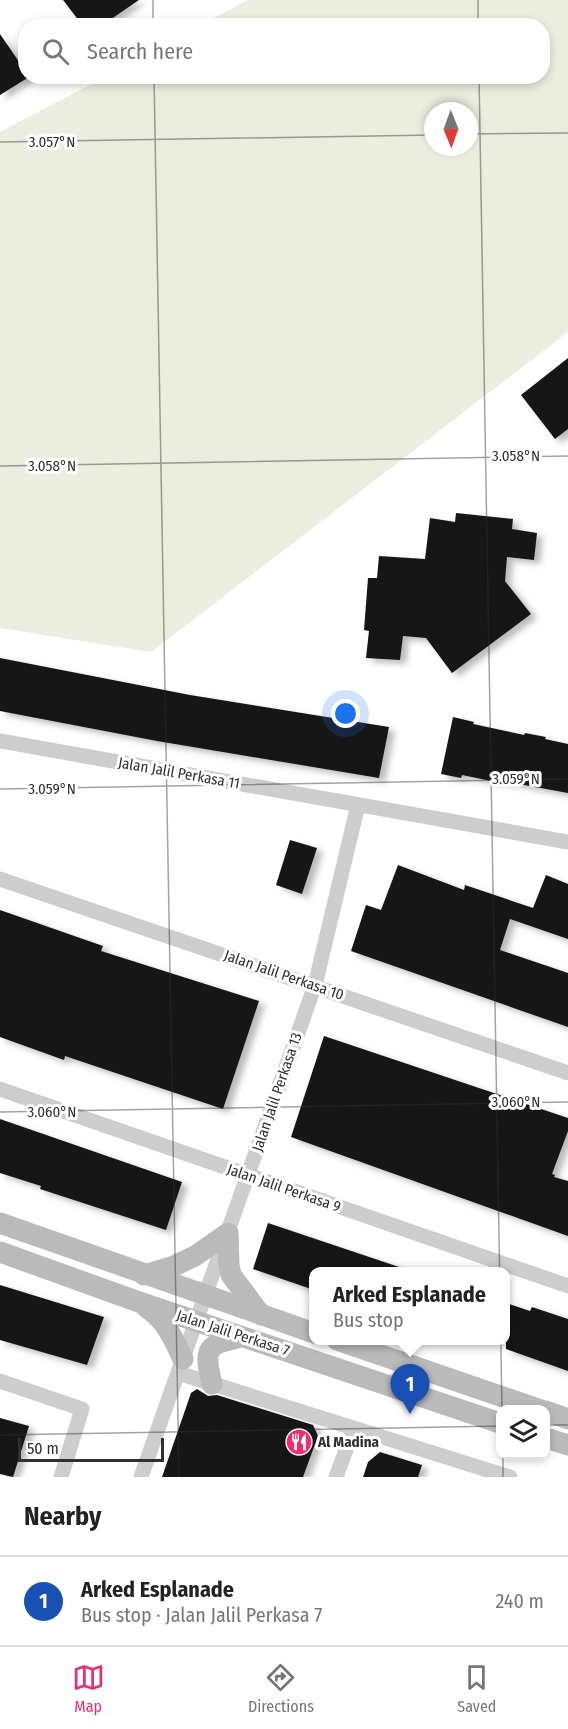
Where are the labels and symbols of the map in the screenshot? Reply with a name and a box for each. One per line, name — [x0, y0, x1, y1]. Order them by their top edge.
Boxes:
north arrow — [424, 102, 478, 156]
text: 3.057°N — [29, 133, 75, 151]
text: 3.058°N — [492, 447, 540, 465]
text: 3.058°N — [28, 457, 76, 475]
your location — [331, 699, 360, 728]
street label: Jalan Jalil Perkasa 11 — [117, 753, 241, 793]
text: 3.059°N — [492, 770, 540, 788]
text: 3.059°N — [28, 780, 76, 798]
street label: Jalan Jalil Perkasa 10 — [222, 946, 346, 1004]
street label: Jalan Jalil Perkasa 13 — [248, 1030, 306, 1154]
text: 3.060°N — [492, 1093, 540, 1111]
text: 3.060°N — [28, 1103, 76, 1121]
street label: Jalan Jalil Perkasa 9 — [225, 1160, 343, 1216]
street label: Jalan Jalil Perkasa 7 — [174, 1306, 292, 1360]
pin: 1 — [390, 1364, 430, 1414]
restaurant icon: Al Madina — [284, 1427, 314, 1457]
place label: Al Madina — [317, 1433, 380, 1451]
scale bar — [18, 1435, 164, 1462]

